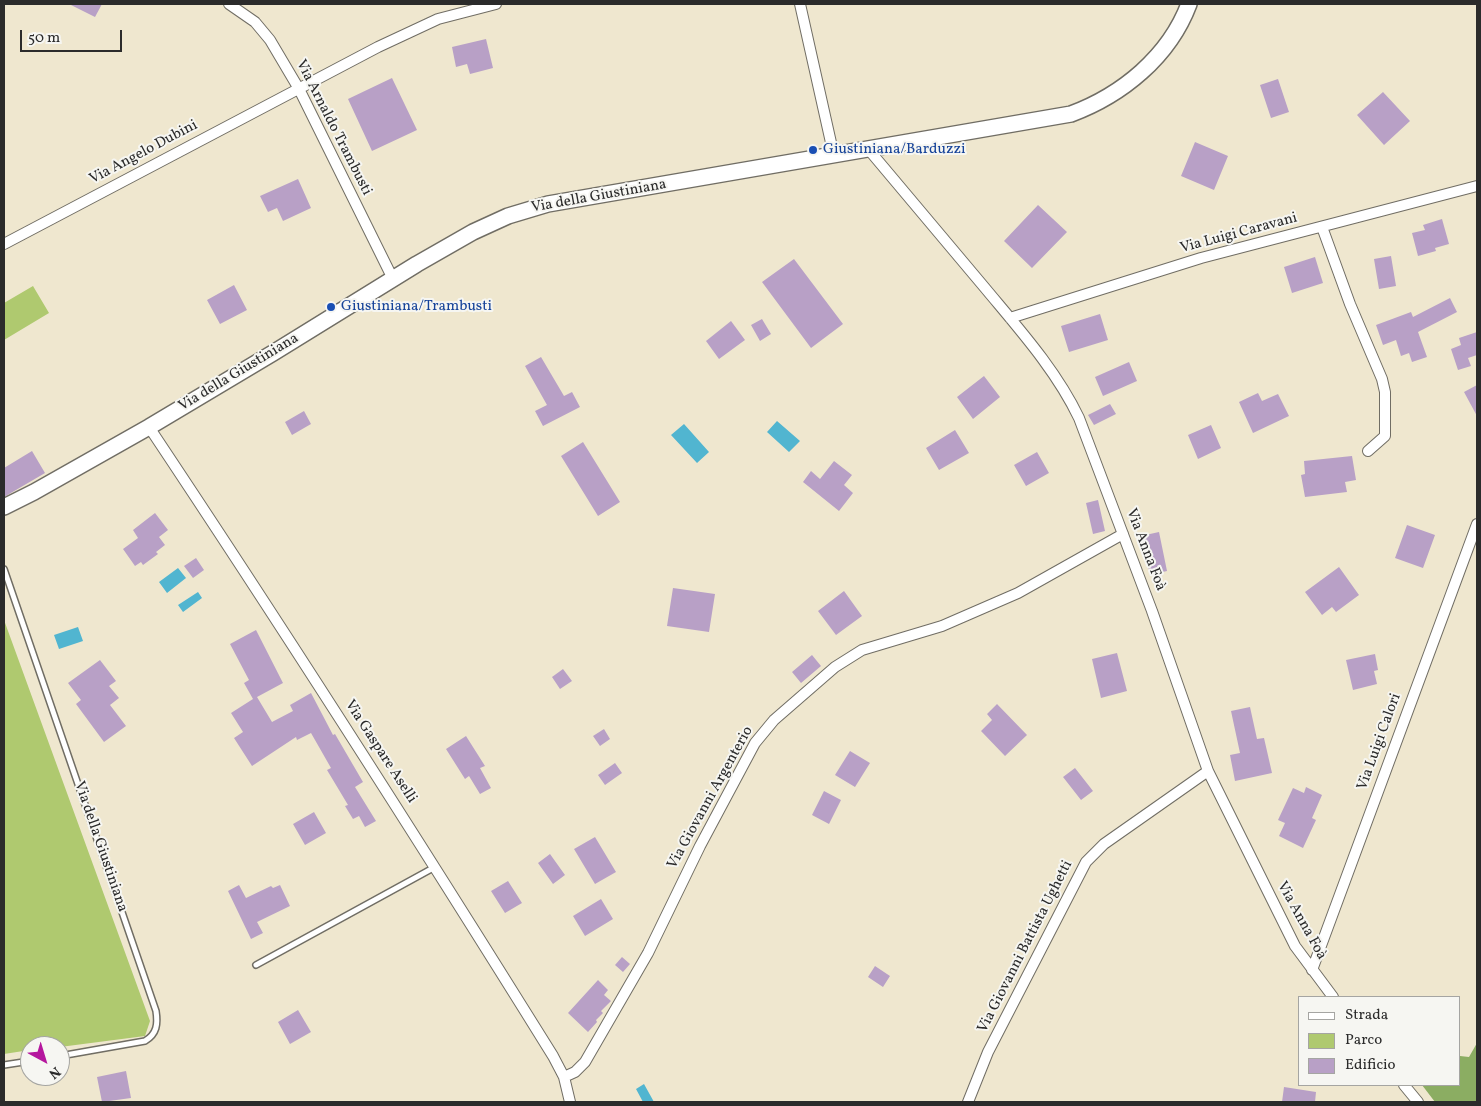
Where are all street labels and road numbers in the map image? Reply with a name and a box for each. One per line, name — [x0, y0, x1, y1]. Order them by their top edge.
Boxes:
street label: Via Arnaldo Trambusti — [291, 57, 375, 199]
street label: Via Angelo Dubini — [87, 117, 201, 189]
street label: Via della Giustiniana — [530, 176, 668, 218]
street label: Via Luigi Caravani — [1178, 210, 1300, 258]
street label: Via della Giustiniana — [176, 330, 302, 416]
street label: Via Anna Foà — [1121, 506, 1169, 594]
street label: Via Luigi Calori — [1354, 691, 1406, 793]
street label: Via Gaspare Aselli — [340, 697, 420, 807]
street label: Via Giovanni Argenterio — [664, 724, 758, 872]
street label: Via della Giustiniana — [69, 779, 131, 915]
street label: Via Giovanni Battista Ughetti — [975, 858, 1077, 1036]
street label: Via Anna Foà — [1272, 879, 1330, 963]

